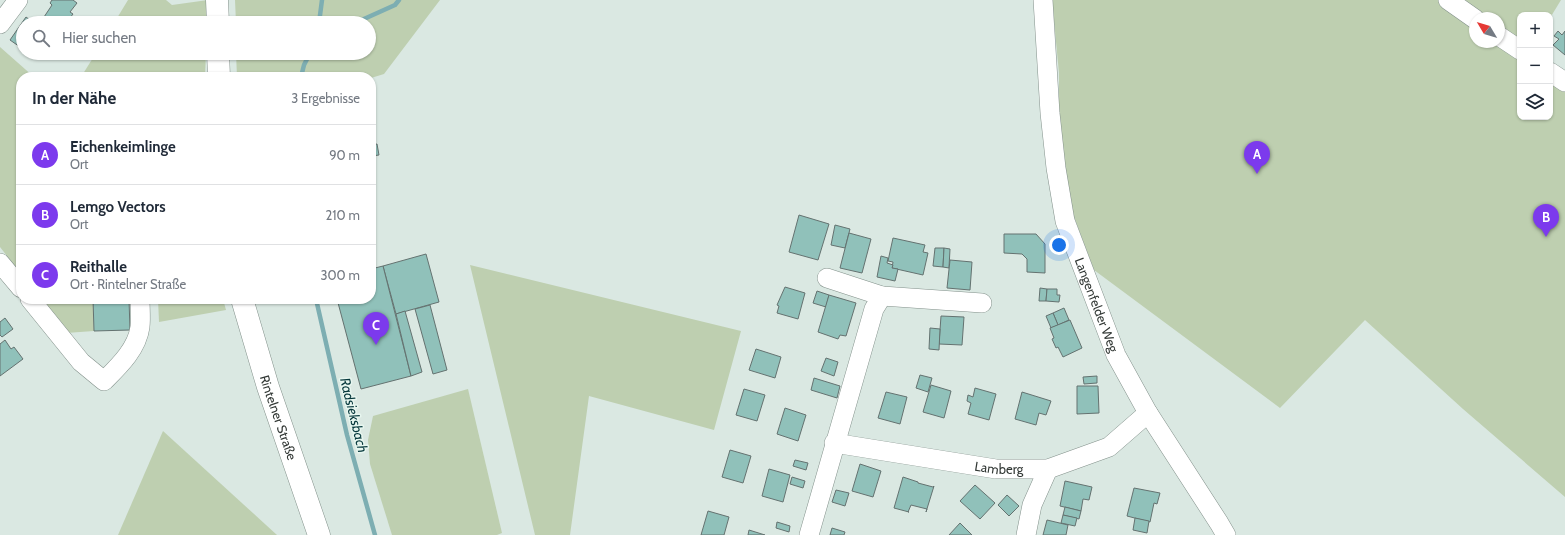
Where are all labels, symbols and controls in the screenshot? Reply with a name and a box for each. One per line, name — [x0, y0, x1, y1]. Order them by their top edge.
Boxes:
north arrow — [1469, 12, 1505, 48]
map controls — [1517, 12, 1553, 120]
button: + — [1517, 12, 1553, 48]
search box — [16, 16, 376, 60]
icon: search — [30, 27, 52, 49]
text: Hier suchen — [62, 29, 137, 47]
button: − — [1517, 48, 1553, 84]
button: layers — [1517, 84, 1553, 120]
text: In der Nähe — [32, 88, 116, 108]
text: 3 Ergebnisse — [291, 90, 360, 106]
text: Eichenkeimlinge — [70, 138, 176, 156]
pin: A — [1244, 141, 1270, 174]
text: A — [41, 147, 49, 163]
text: 90 m — [329, 147, 360, 163]
text: Ort — [70, 156, 88, 172]
text: Lemgo Vectors — [70, 198, 166, 216]
pin: B — [1533, 204, 1559, 237]
text: B — [41, 207, 49, 223]
text: 210 m — [326, 207, 360, 223]
text: Ort — [70, 216, 88, 232]
your location — [1049, 235, 1069, 255]
street label: Langenfelder Weg — [1072, 255, 1122, 355]
text: Reithalle — [70, 258, 127, 276]
text: C — [41, 267, 49, 283]
text: 300 m — [320, 267, 360, 283]
text: Ort · Rintelner Straße — [70, 276, 186, 292]
pin: C — [363, 312, 389, 345]
street label: Rintelner Straße — [257, 373, 301, 462]
water label: Radsieksbach — [336, 376, 372, 454]
street label: Lamberg — [974, 458, 1024, 477]

